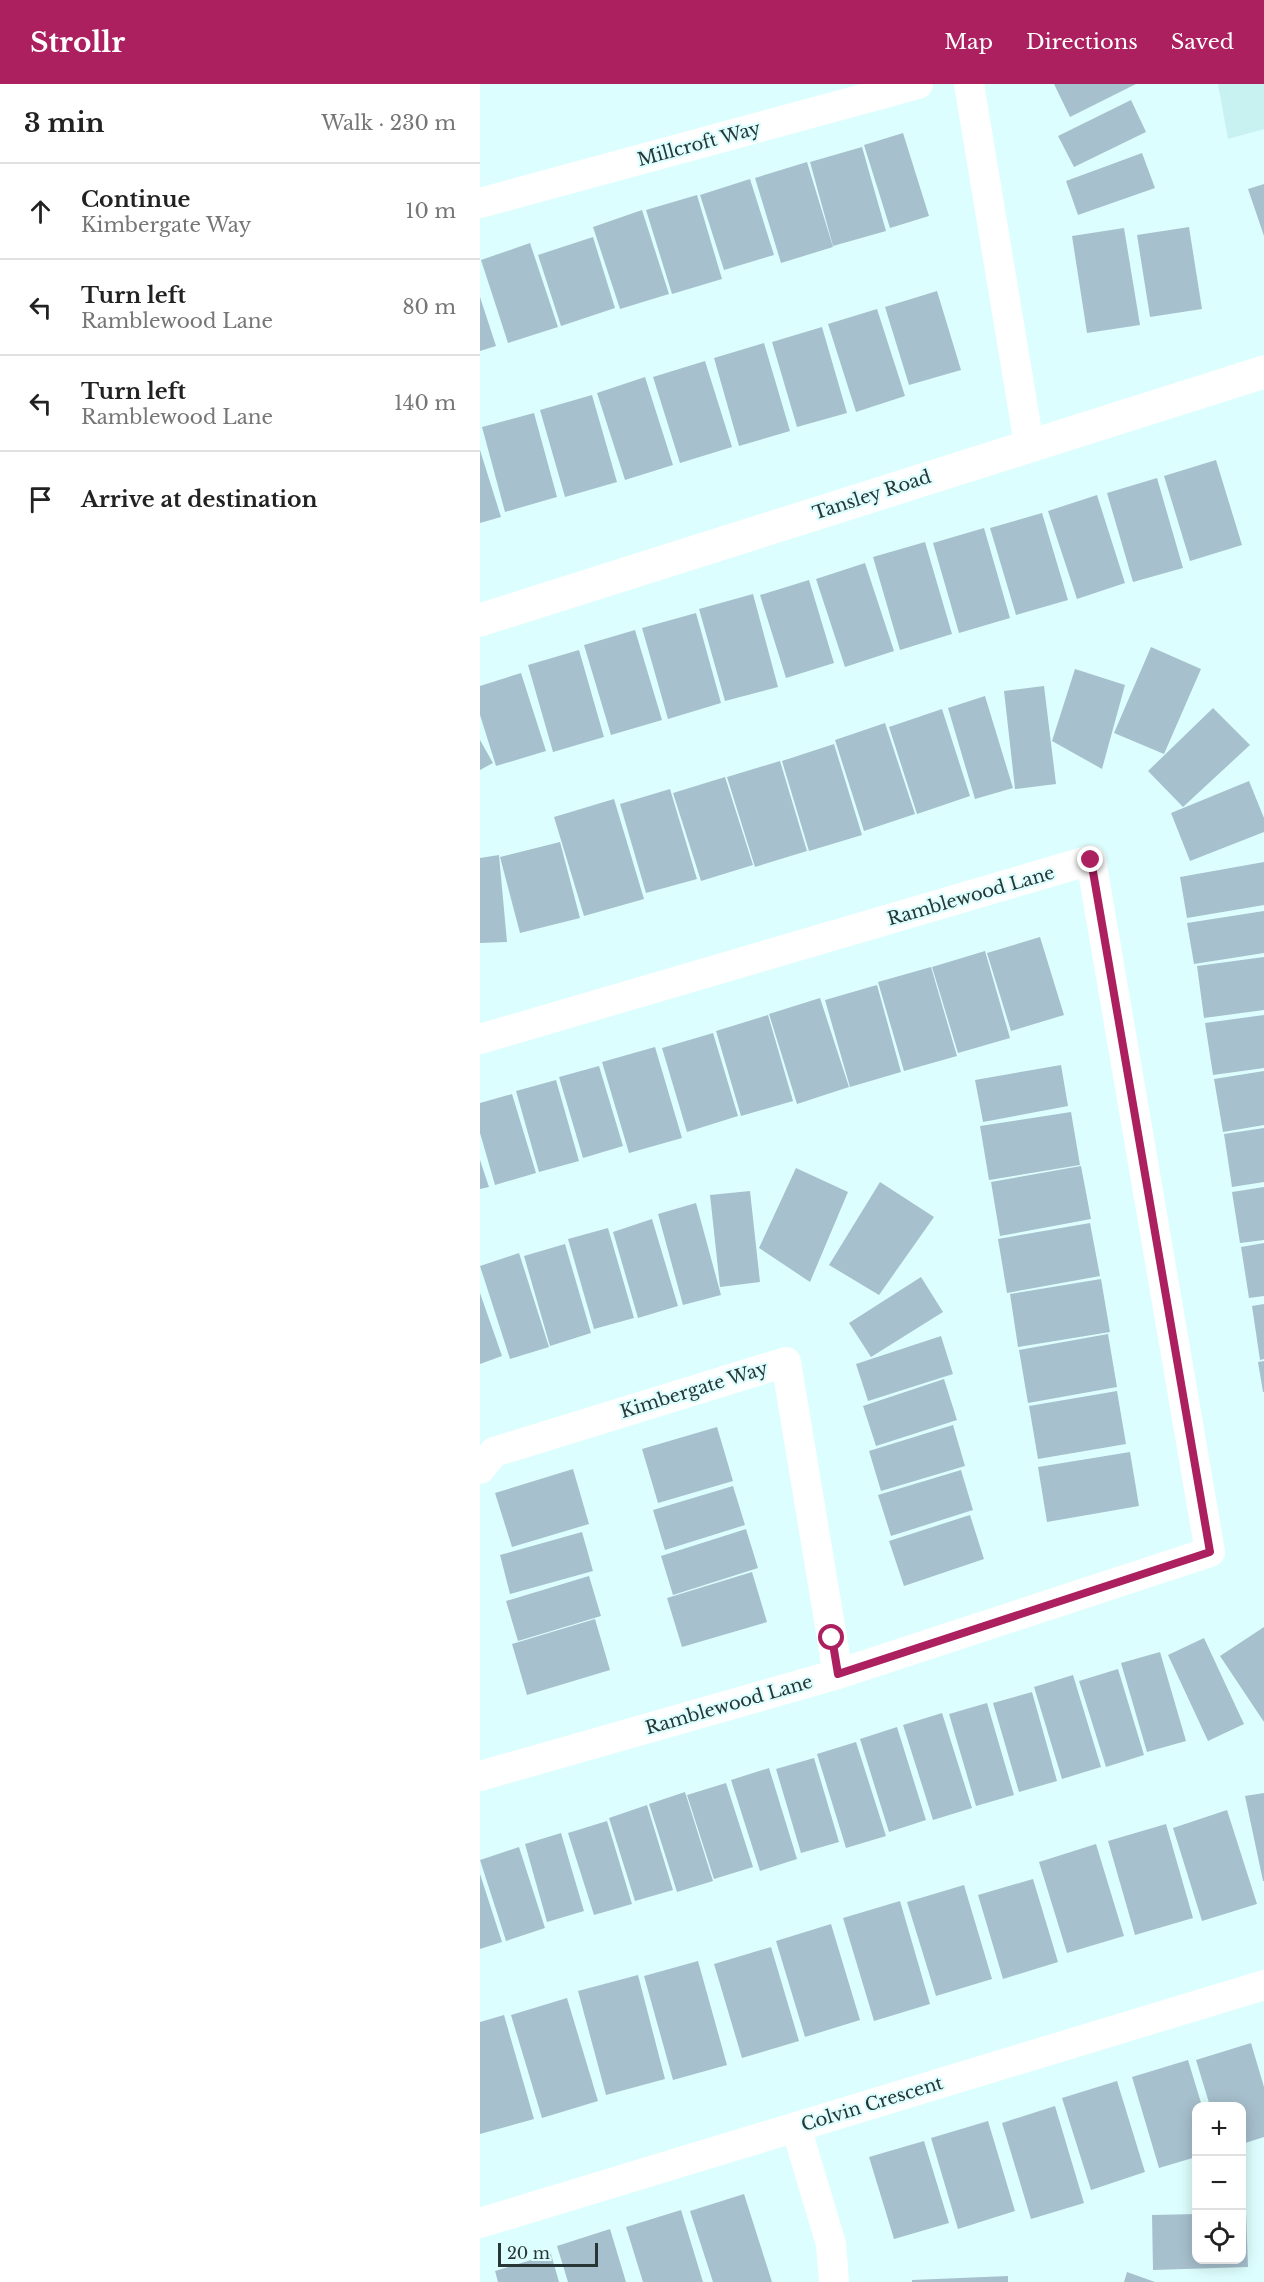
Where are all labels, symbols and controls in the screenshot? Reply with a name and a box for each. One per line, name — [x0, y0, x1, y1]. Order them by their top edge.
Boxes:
text: Strollr — [30, 25, 125, 60]
text: Map — [944, 29, 993, 55]
text: Directions — [1026, 29, 1138, 55]
text: Saved — [1171, 29, 1234, 55]
text: 3 min — [24, 107, 105, 139]
text: Walk · 230 m — [321, 111, 456, 135]
street label: Millcroft Way — [635, 117, 763, 171]
text: Continue — [81, 186, 190, 213]
icon: ahead — [24, 195, 57, 228]
text: 10 m — [406, 199, 456, 223]
text: Kimbergate Way — [81, 213, 251, 237]
text: Turn left — [81, 282, 186, 309]
icon: left — [24, 291, 57, 324]
text: 80 m — [402, 295, 456, 319]
text: Ramblewood Lane — [81, 309, 273, 333]
text: Turn left — [81, 378, 186, 405]
icon: left — [24, 387, 57, 420]
text: 140 m — [394, 391, 456, 415]
text: Ramblewood Lane — [81, 405, 273, 429]
street label: Tansley Road — [810, 466, 934, 524]
icon: arrive — [24, 483, 57, 516]
text: Arrive at destination — [81, 486, 318, 513]
route end — [1077, 846, 1103, 872]
street label: Ramblewood Lane — [885, 862, 1057, 930]
street label: Kimbergate Way — [618, 1357, 771, 1423]
route start — [818, 1624, 844, 1650]
street label: Ramblewood Lane — [643, 1671, 815, 1739]
street label: Colvin Crescent — [798, 2072, 946, 2136]
map controls — [1192, 2102, 1246, 2264]
button: + — [1192, 2102, 1246, 2156]
button: − — [1192, 2156, 1246, 2210]
button: locate — [1192, 2210, 1246, 2264]
scale bar — [498, 2240, 598, 2268]
text: 20 m — [507, 2243, 550, 2263]

